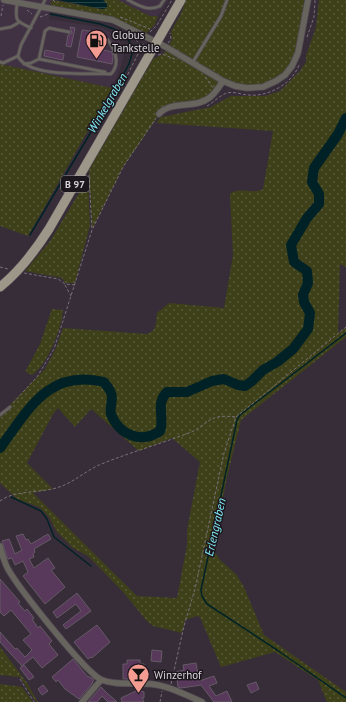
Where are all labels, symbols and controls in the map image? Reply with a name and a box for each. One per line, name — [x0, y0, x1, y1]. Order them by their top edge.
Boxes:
fuel station icon: Globus Tankstelle — [83, 28, 109, 61]
place label: Globus Tankstelle — [112, 28, 160, 55]
water label: Winkelgraben — [84, 70, 130, 136]
road number: B 97 — [61, 176, 89, 192]
water label: Erlengraben — [201, 497, 229, 557]
bar icon: Winzerhof — [126, 662, 152, 695]
place label: Winzerhof — [154, 668, 202, 682]

